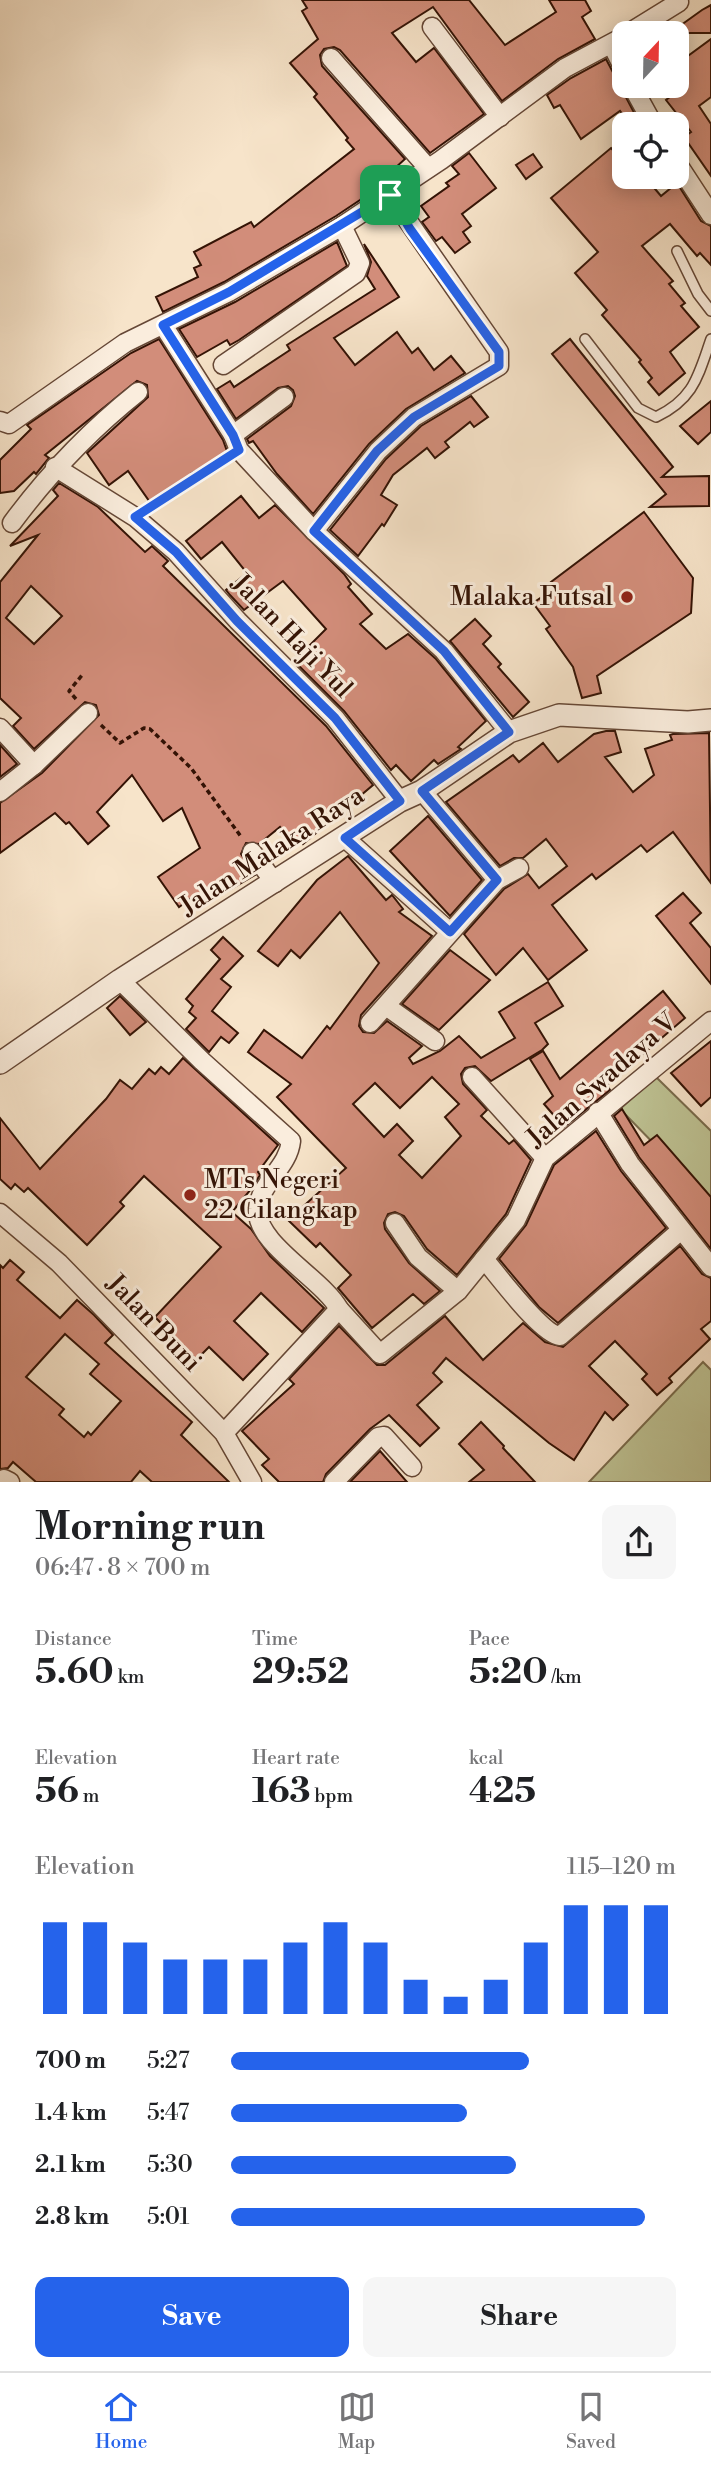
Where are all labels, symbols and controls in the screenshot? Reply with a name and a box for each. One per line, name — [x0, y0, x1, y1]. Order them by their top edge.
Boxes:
north arrow — [612, 21, 690, 98]
map controls — [612, 21, 689, 189]
button: locate — [612, 112, 689, 189]
pin — [360, 165, 420, 225]
icon: arrive — [371, 176, 409, 214]
street label: Jalan Haji Yul — [224, 567, 359, 705]
place label: Malaka Futsal — [450, 581, 613, 613]
marker: Malaka Futsal — [619, 589, 635, 605]
street label: Jalan Malaka Raya — [173, 779, 371, 923]
street label: Jalan Swadaya V — [519, 1006, 684, 1155]
place label: MTs Negeri 22 Cilangkap — [204, 1164, 358, 1226]
marker: MTs Negeri 22 Cilangkap — [182, 1187, 198, 1203]
street label: Jalan Buni — [99, 1267, 208, 1378]
text: Morning run — [35, 1504, 265, 1551]
button: share — [602, 1505, 676, 1579]
text: 06:47 · 8 × 700 m — [35, 1554, 210, 1582]
text: Distance — [35, 1627, 112, 1651]
text: Time — [252, 1627, 298, 1651]
text: Pace — [469, 1627, 510, 1651]
text: 5.60 — [35, 1651, 114, 1694]
text: 29:52 — [252, 1651, 349, 1694]
text: 5:20 — [469, 1651, 548, 1694]
text: km — [114, 1665, 144, 1689]
text: /km — [548, 1665, 582, 1689]
text: Elevation — [35, 1746, 117, 1770]
text: Heart rate — [252, 1746, 340, 1770]
text: kcal — [469, 1746, 503, 1770]
text: 56 — [35, 1770, 79, 1813]
text: 163 — [252, 1770, 311, 1813]
text: 425 — [469, 1770, 536, 1813]
text: m — [79, 1784, 99, 1808]
text: bpm — [311, 1784, 353, 1808]
text: Elevation — [35, 1853, 135, 1881]
text: 115–120 m — [567, 1853, 676, 1881]
text: 700 m — [35, 2047, 106, 2075]
text: 5:27 — [147, 2047, 189, 2075]
text: 1.4 km — [35, 2099, 107, 2127]
text: 5:47 — [147, 2099, 189, 2127]
text: 2.1 km — [35, 2151, 106, 2179]
text: 5:30 — [147, 2151, 193, 2179]
text: 2.8 km — [35, 2203, 109, 2231]
text: 5:01 — [147, 2203, 189, 2231]
button: Save — [35, 2277, 349, 2357]
button: Share — [363, 2277, 676, 2357]
tab: Home — [95, 2388, 147, 2454]
tab: Map — [338, 2388, 376, 2454]
tab: Saved — [566, 2388, 616, 2454]

